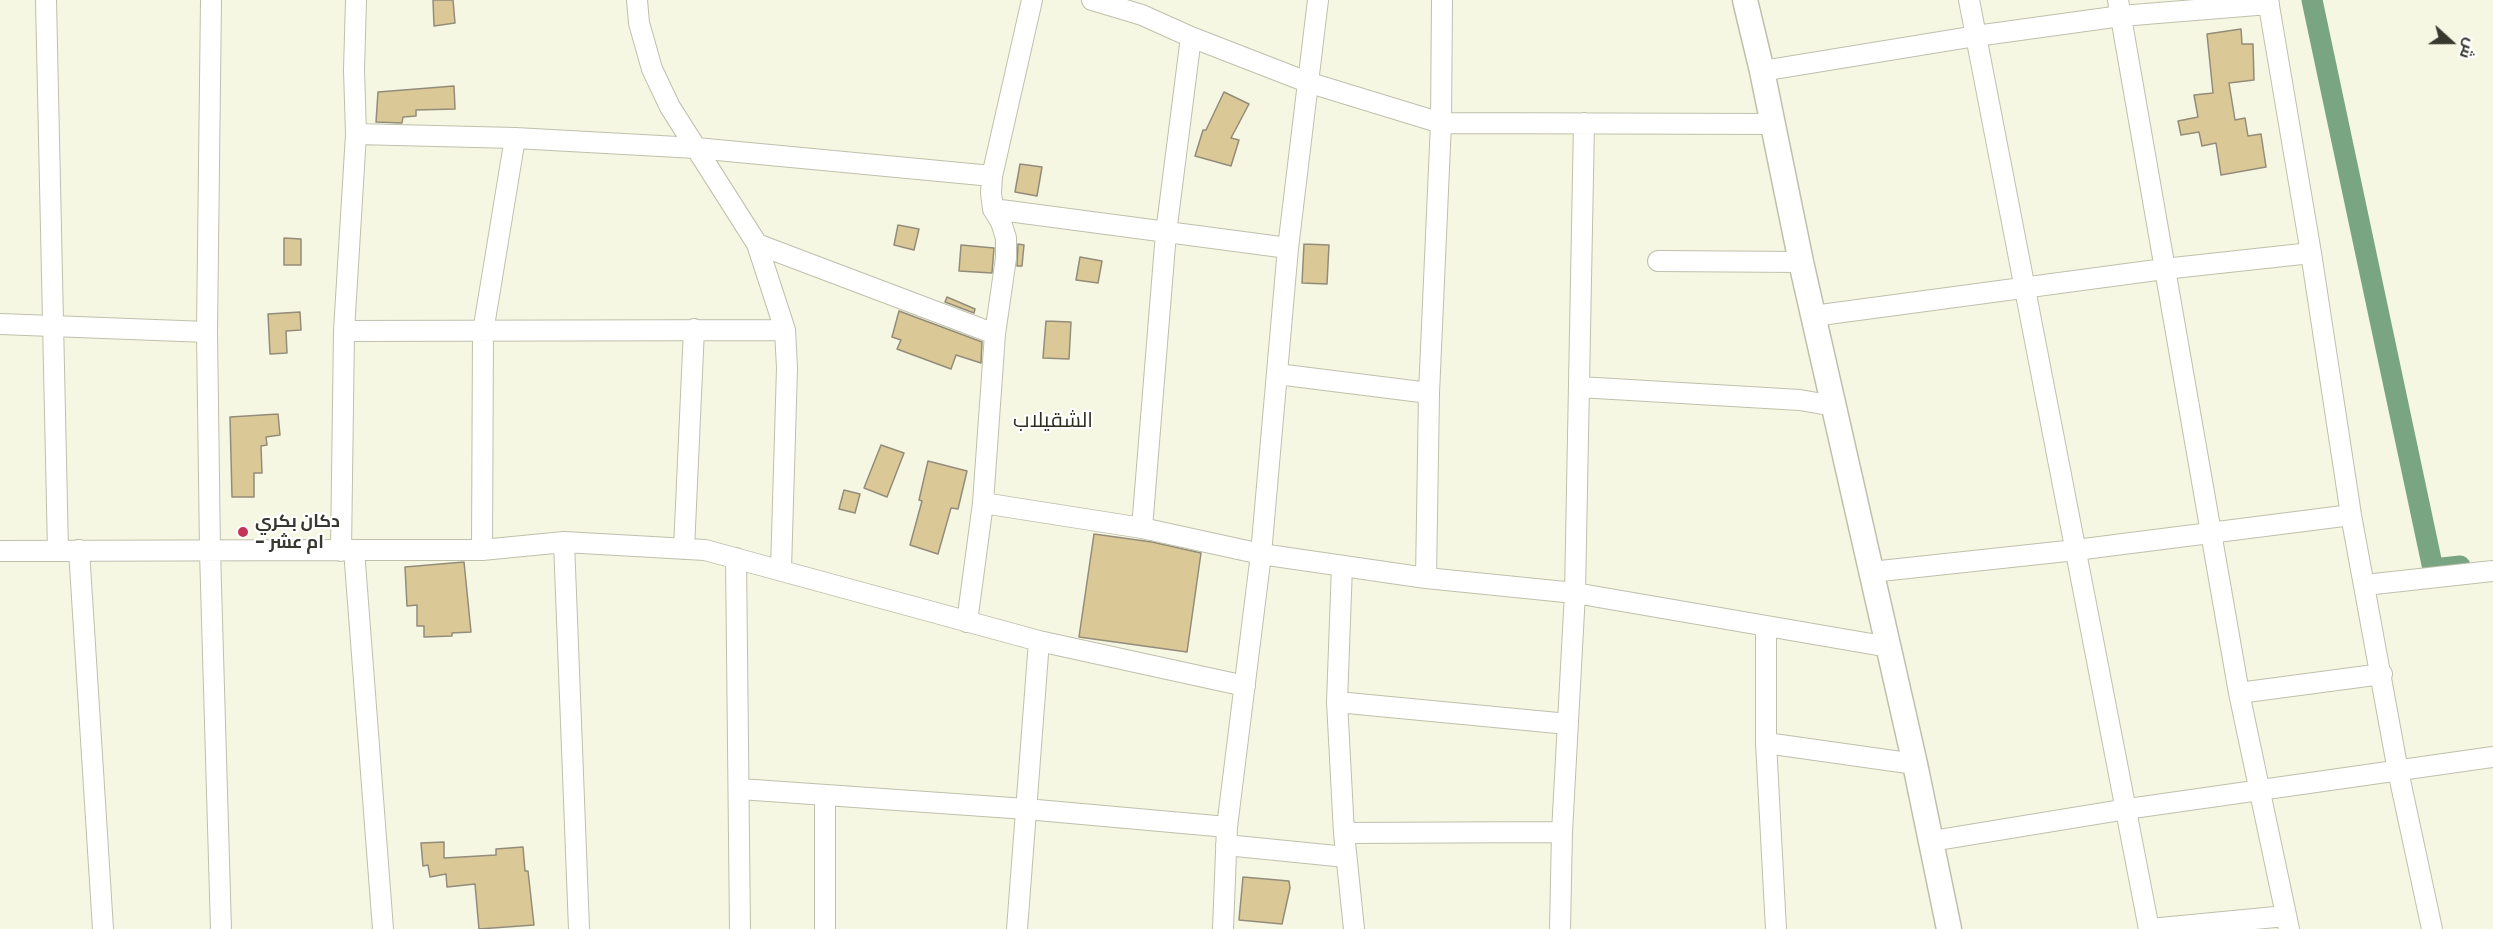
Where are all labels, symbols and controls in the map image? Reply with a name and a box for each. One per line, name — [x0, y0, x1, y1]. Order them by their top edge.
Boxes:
north arrow — [2421, 12, 2481, 72]
text: ش — [2454, 35, 2483, 62]
district label: الشقيلاب — [1013, 409, 1093, 435]
place label: دكان بكري - ام عشر — [255, 511, 340, 554]
marker: دكان بكري - ام عشر — [236, 525, 250, 539]

